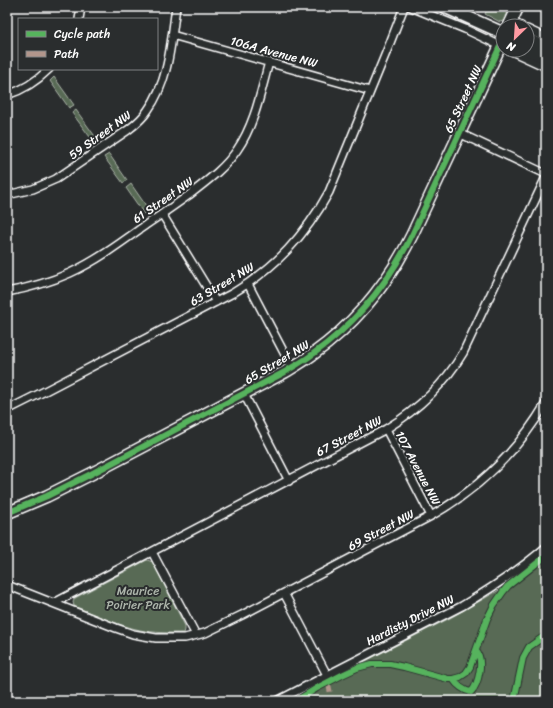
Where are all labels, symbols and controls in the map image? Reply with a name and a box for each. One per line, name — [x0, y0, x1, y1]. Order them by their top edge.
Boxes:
legend — [18, 18, 158, 70]
north arrow — [495, 18, 535, 58]
text: Cycle path — [54, 23, 110, 45]
street label: 106A Avenue NW — [228, 30, 321, 74]
text: N — [503, 36, 519, 57]
text: Path — [54, 43, 79, 65]
street label: 65 Street NW — [438, 61, 489, 137]
street label: 59 Street NW — [64, 104, 137, 166]
street label: 61 Street NW — [128, 170, 199, 229]
street label: 63 Street NW — [185, 256, 259, 312]
street label: 65 Street NW — [240, 333, 314, 390]
street label: 67 Street NW — [312, 409, 387, 463]
street label: 107 Avenue NW — [389, 427, 447, 510]
street label: 69 Street NW — [344, 503, 419, 557]
park label: Maurice Poirier Park — [106, 580, 170, 616]
street label: Hardisty Drive NW — [362, 588, 459, 652]

